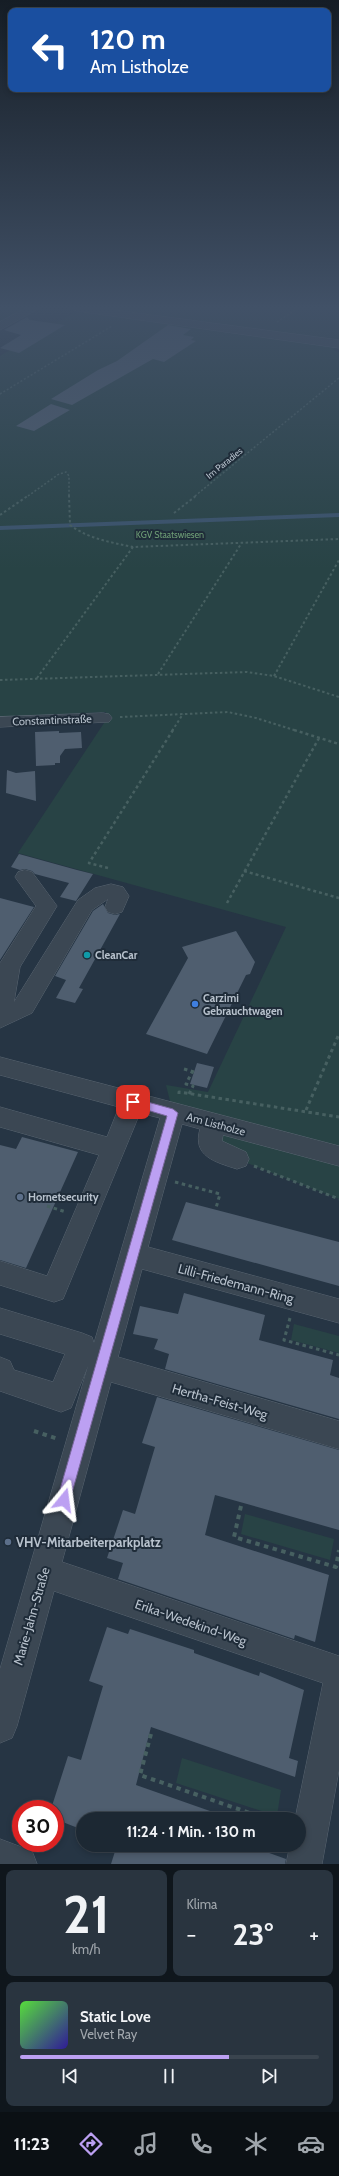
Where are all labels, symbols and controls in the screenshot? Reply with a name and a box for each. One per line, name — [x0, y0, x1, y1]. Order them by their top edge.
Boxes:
text: 120 m — [90, 22, 166, 56]
icon: left — [24, 24, 76, 76]
text: Am Listholze — [90, 56, 189, 78]
street label: Im Paradies — [204, 445, 245, 481]
park label: KGV Staatswiesen — [136, 529, 204, 540]
street label: Constantinstraße — [12, 712, 92, 728]
place label: CleanCar — [95, 948, 138, 962]
marker: CleanCar — [82, 950, 92, 960]
place label: Carzimi Gebrauchtwagen — [203, 991, 283, 1018]
marker: Carzimi Gebrauchtwagen — [190, 999, 200, 1009]
pin — [116, 1085, 150, 1119]
icon: arrive — [122, 1091, 144, 1113]
street label: Am Listholze — [185, 1109, 247, 1139]
place label: Hornetsecurity — [28, 1190, 99, 1204]
marker: Hornetsecurity — [15, 1192, 25, 1202]
street label: Lilli-Friedemann-Ring — [176, 1260, 296, 1306]
street label: Hertha-Feist-Weg — [170, 1380, 270, 1422]
position arrow — [43, 1479, 85, 1521]
place label: VHV-Mitarbeiterparkplatz — [16, 1534, 161, 1550]
marker: VHV-Mitarbeiterparkplatz — [3, 1537, 13, 1547]
street label: Marie-Jahn-Straße — [9, 1565, 53, 1667]
street label: Erika-Wedekind-Weg — [133, 1595, 249, 1649]
speed limit sign: 30 — [12, 1800, 64, 1852]
text: 11:24 · 1 Min. · 130 m — [126, 1823, 256, 1841]
text: 21 — [63, 1883, 110, 1946]
text: Klima — [187, 1896, 217, 1912]
text: 23° — [232, 1916, 273, 1953]
text: − — [187, 1921, 196, 1948]
text: + — [309, 1921, 319, 1948]
text: km/h — [72, 1941, 100, 1957]
text: Static Love — [80, 2008, 151, 2026]
text: Velvet Ray — [80, 2026, 137, 2042]
icon: previous — [59, 2065, 81, 2087]
icon: pause — [158, 2065, 180, 2087]
icon: next — [258, 2065, 280, 2087]
icon: directions — [77, 2130, 105, 2158]
icon: music — [132, 2130, 160, 2158]
icon: phone — [187, 2130, 215, 2158]
icon: climate — [242, 2130, 270, 2158]
icon: car — [297, 2130, 325, 2158]
text: 11:23 — [14, 2133, 50, 2155]

